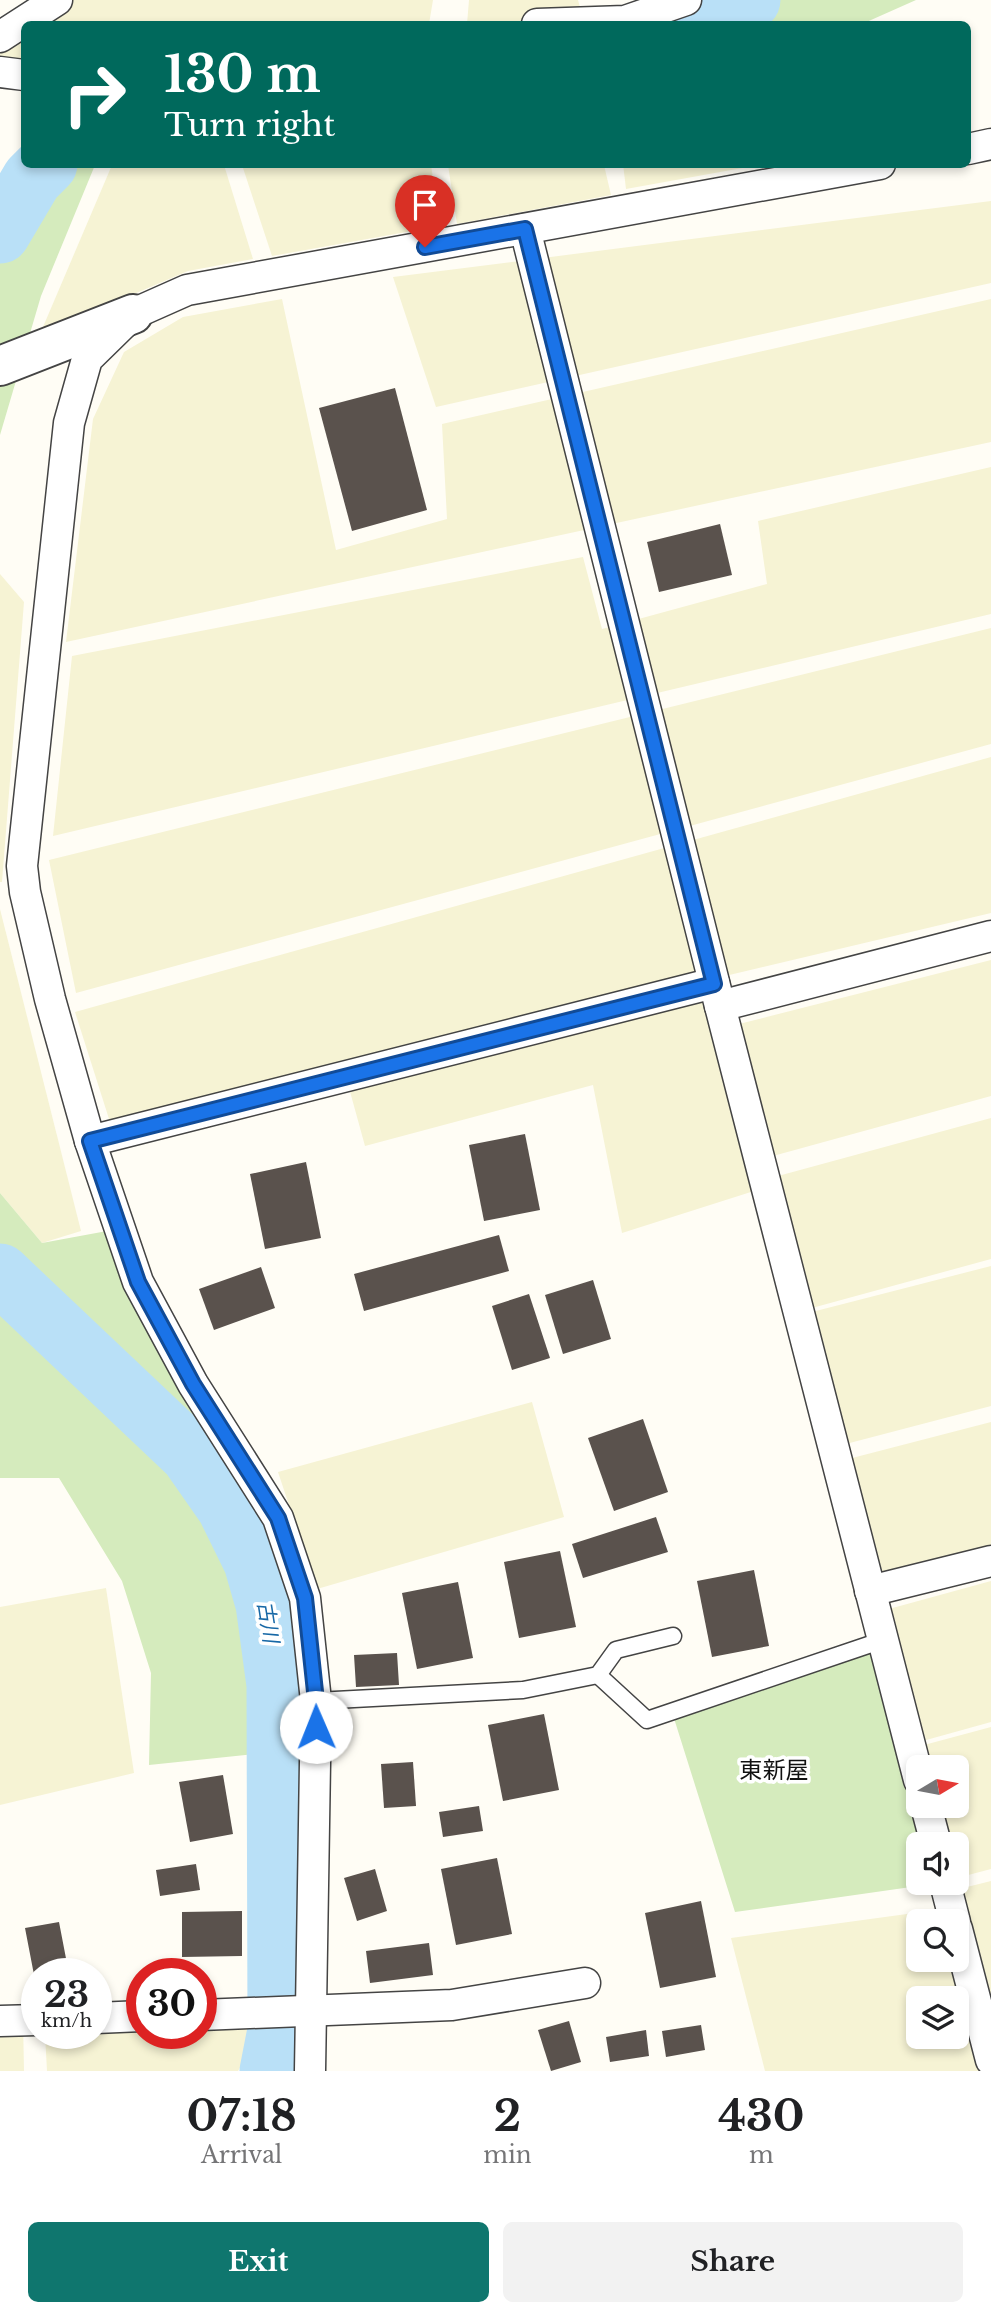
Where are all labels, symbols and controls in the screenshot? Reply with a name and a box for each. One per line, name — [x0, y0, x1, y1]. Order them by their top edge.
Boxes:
text: 130 m — [164, 44, 321, 105]
icon: right — [49, 49, 140, 140]
text: Turn right — [164, 105, 335, 145]
pin — [395, 175, 455, 247]
icon: arrive — [406, 186, 444, 224]
water label: 古川 — [252, 1599, 284, 1647]
position arrow — [279, 1690, 353, 1764]
north arrow — [906, 1755, 970, 1818]
map controls — [906, 1755, 969, 2049]
district label: 東新屋 — [740, 1756, 809, 1784]
button: sound — [906, 1832, 969, 1895]
button: search — [906, 1909, 969, 1972]
speed limit sign: 30 — [126, 1958, 217, 2049]
text: 23 — [44, 1973, 89, 2016]
button: layers — [906, 1986, 969, 2049]
text: km/h — [41, 2010, 92, 2032]
text: 07:18 — [186, 2090, 297, 2142]
text: 2 — [494, 2090, 521, 2142]
text: 430 — [718, 2090, 804, 2142]
text: Arrival — [201, 2141, 282, 2169]
text: min — [483, 2141, 532, 2169]
text: m — [749, 2141, 774, 2169]
button: Exit — [28, 2222, 489, 2302]
button: Share — [503, 2222, 963, 2302]

